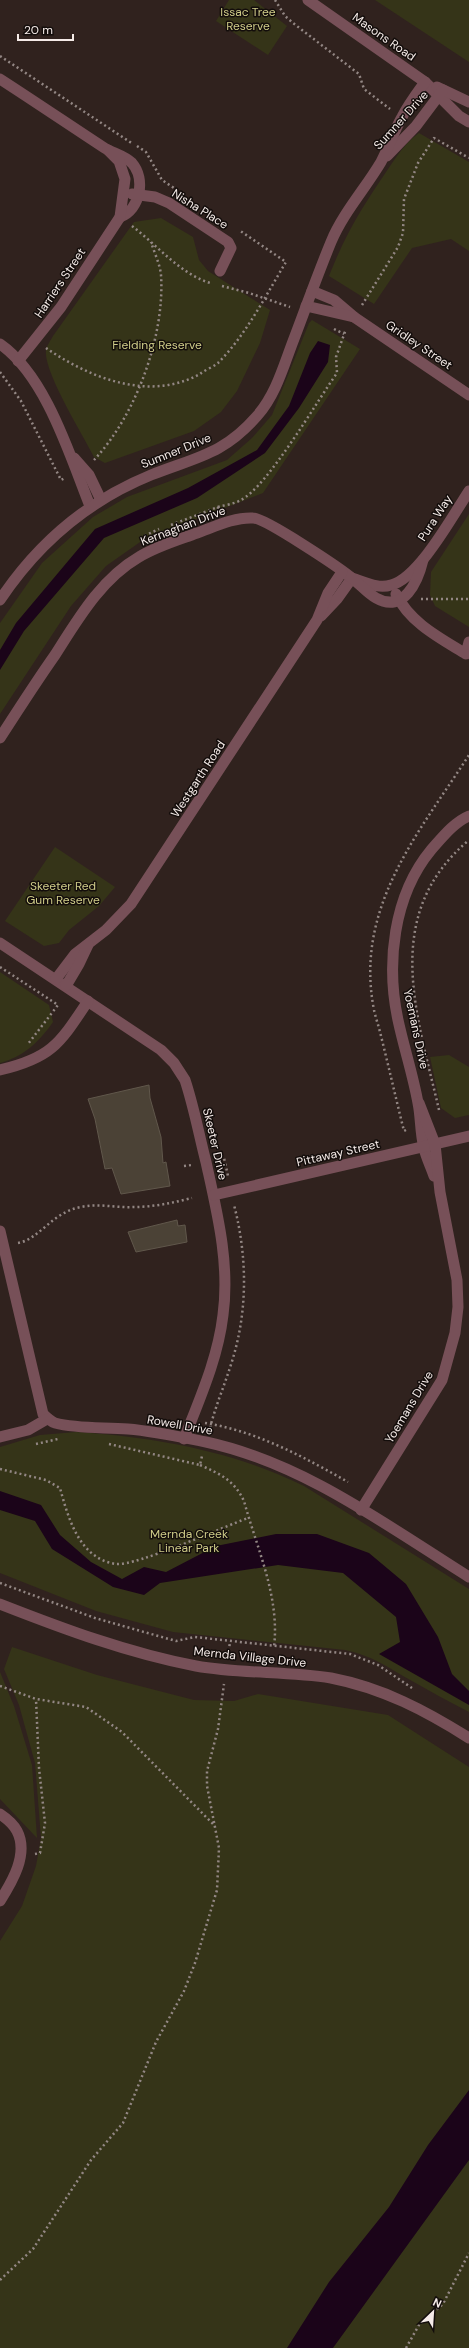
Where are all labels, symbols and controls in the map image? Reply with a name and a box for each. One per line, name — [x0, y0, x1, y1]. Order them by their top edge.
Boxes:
park label: Issac Tree Reserve — [220, 4, 276, 34]
street label: Masons Road — [349, 9, 419, 65]
scale bar — [18, 16, 73, 42]
text: 20 m — [24, 22, 53, 38]
street label: Sumner Drive — [370, 87, 432, 153]
street label: Nisha Place — [169, 185, 231, 233]
street label: Harriers Street — [31, 245, 89, 321]
street label: Gridley Street — [383, 317, 456, 373]
park label: Fielding Reserve — [112, 337, 202, 353]
street label: Sumner Drive — [139, 430, 214, 472]
street label: Pura Way — [414, 492, 456, 544]
street label: Kernaghan Drive — [138, 502, 228, 550]
street label: Westgarth Road — [167, 737, 229, 821]
park label: Skeeter Red Gum Reserve — [26, 878, 100, 908]
street label: Yoemans Drive — [400, 987, 432, 1071]
street label: Skeeter Drive — [199, 1106, 231, 1182]
street label: Pittaway Street — [295, 1136, 381, 1170]
street label: Yoemans Drive — [381, 1368, 437, 1446]
street label: Rowell Drive — [146, 1411, 214, 1439]
park label: Mernda Creek Linear Park — [150, 1526, 228, 1556]
street label: Mernda Village Drive — [193, 1643, 307, 1671]
north arrow — [413, 2292, 453, 2332]
text: N — [431, 2295, 444, 2311]

